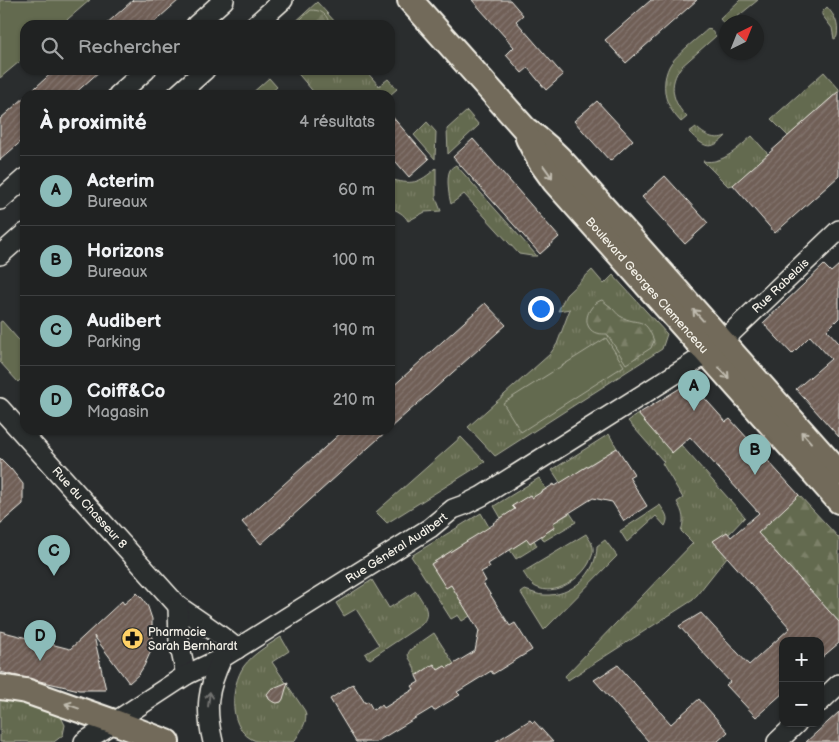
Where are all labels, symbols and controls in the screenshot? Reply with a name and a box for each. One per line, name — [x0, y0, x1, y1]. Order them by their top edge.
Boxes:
north arrow — [719, 15, 764, 60]
search box — [20, 20, 395, 75]
icon: search — [38, 34, 66, 62]
text: Rechercher — [78, 36, 180, 59]
text: À proximité — [40, 110, 147, 135]
text: 4 résultats — [299, 113, 375, 132]
one-way arrow — [543, 165, 553, 179]
text: Acterim — [87, 170, 154, 193]
text: A — [51, 181, 61, 200]
text: 60 m — [338, 181, 375, 200]
text: Bureaux — [87, 193, 147, 212]
street label: Boulevard Georges Clemenceau — [582, 214, 711, 357]
text: Horizons — [87, 240, 164, 263]
text: B — [50, 251, 62, 270]
text: 100 m — [332, 251, 375, 270]
street label: Rue Rabelais — [749, 256, 812, 317]
text: Bureaux — [87, 263, 147, 282]
your location — [528, 296, 554, 322]
one-way arrow — [693, 309, 704, 322]
text: Audibert — [87, 310, 161, 333]
text: C — [50, 321, 62, 340]
text: 190 m — [333, 321, 375, 340]
text: Parking — [87, 333, 141, 352]
one-way arrow — [718, 367, 730, 380]
pin: A — [678, 370, 710, 411]
text: Coiff&Co — [87, 380, 165, 403]
text: D — [50, 391, 62, 410]
text: 210 m — [333, 391, 375, 410]
text: Magasin — [87, 403, 149, 422]
one-way arrow — [801, 430, 812, 443]
pin: B — [739, 434, 771, 475]
street label: Rue du Chasseur 8 — [49, 463, 129, 551]
street label: Rue Général Audibert — [343, 510, 451, 587]
pin: C — [38, 535, 70, 576]
pin: D — [24, 620, 56, 661]
place label: Pharmacie Sarah Bernhardt — [148, 625, 238, 654]
pharmacy icon: Pharmacie Sarah Bernhardt — [120, 627, 144, 651]
map controls — [779, 637, 824, 727]
button: + — [779, 637, 824, 682]
button: − — [779, 682, 824, 727]
one-way arrow — [204, 692, 214, 708]
one-way arrow — [65, 701, 80, 710]

